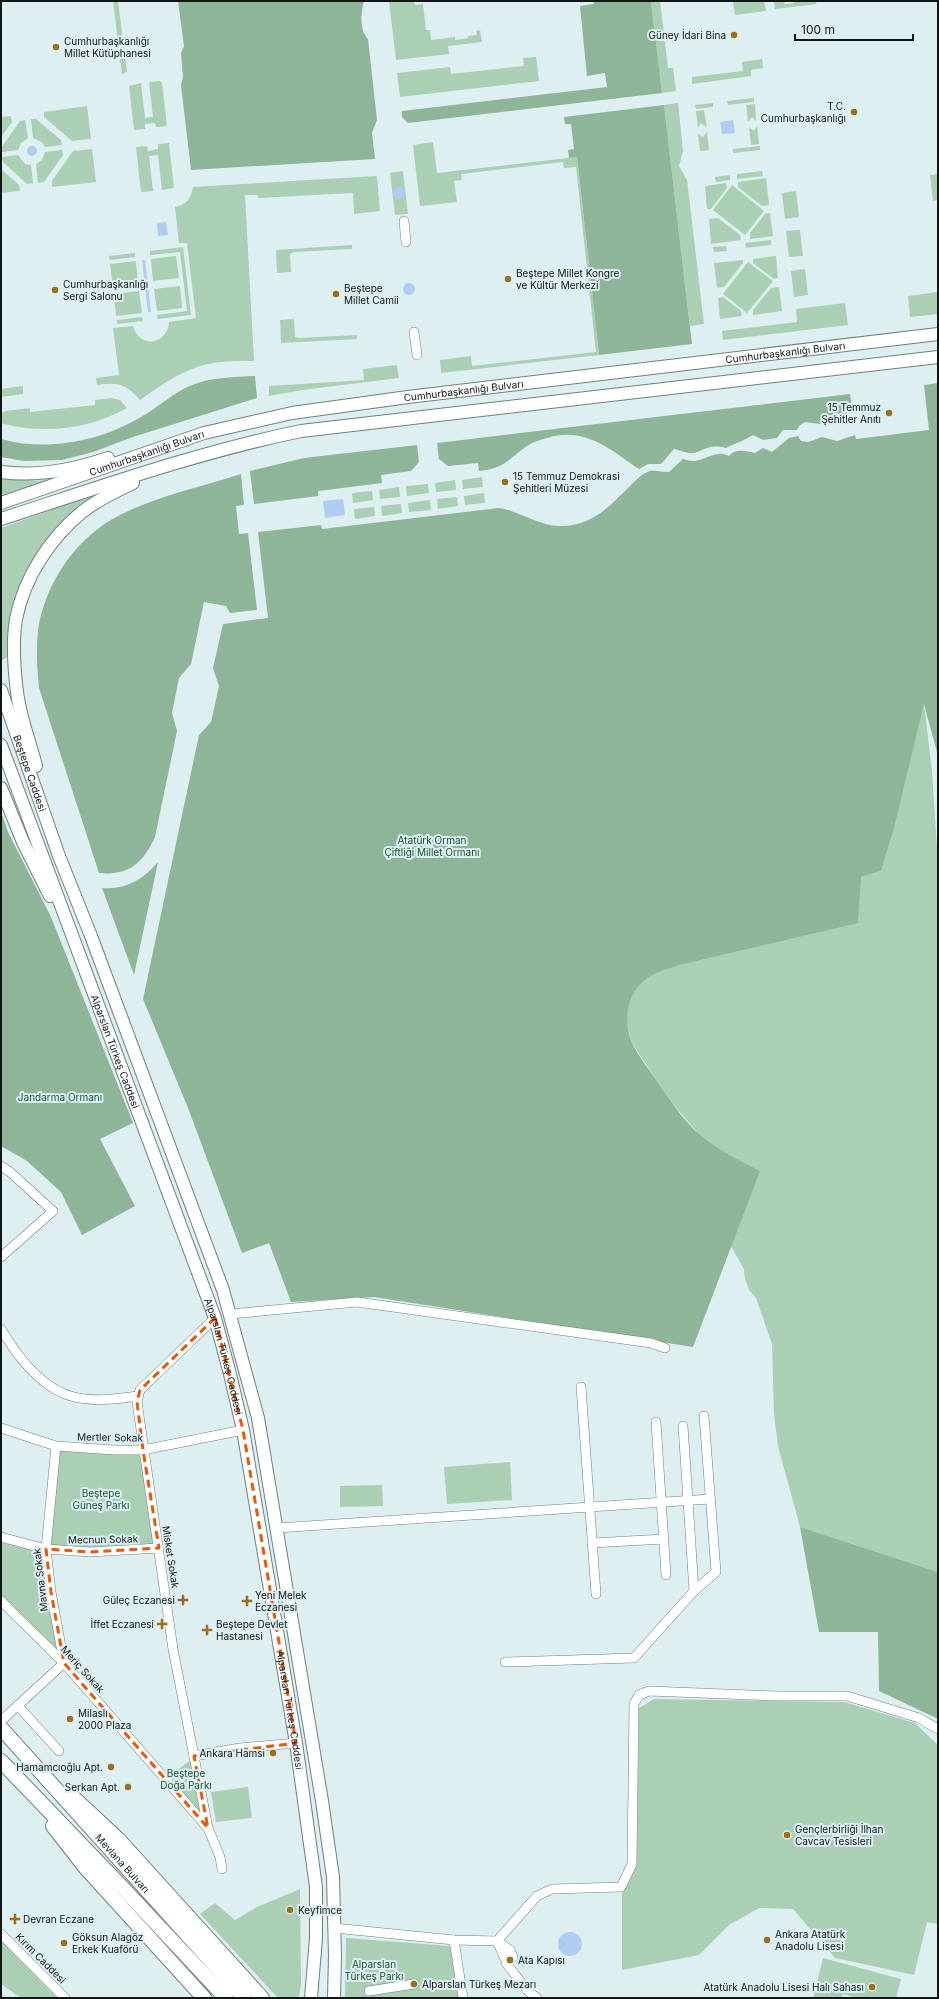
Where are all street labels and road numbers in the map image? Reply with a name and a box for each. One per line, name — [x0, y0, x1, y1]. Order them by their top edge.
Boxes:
street label: Cumhurbaşkanlığı Bulvarı — [725, 339, 846, 365]
street label: Cumhurbaşkanlığı Bulvarı — [403, 377, 524, 404]
street label: Cumhurbaşkanlığı Bulvarı — [88, 427, 206, 478]
street label: Beştepe Caddesi — [11, 733, 49, 813]
street label: Alparslan Türkeş Caddesi — [89, 993, 142, 1110]
street label: Alparslan Türkeş Caddesi — [202, 1296, 245, 1416]
street label: Mertler Sokak — [77, 1430, 144, 1444]
street label: Misket Sokak — [160, 1525, 182, 1590]
street label: Mecnun Sokak — [68, 1532, 139, 1546]
street label: Mavna Sokak — [30, 1547, 50, 1612]
street label: Meriç Sokak — [59, 1643, 107, 1695]
street label: Alparslan Türkeş Caddesi — [274, 1649, 306, 1770]
street label: Mevlana Bulvarı — [93, 1831, 152, 1895]
street label: Kırım Caddesi — [13, 1930, 69, 1986]

